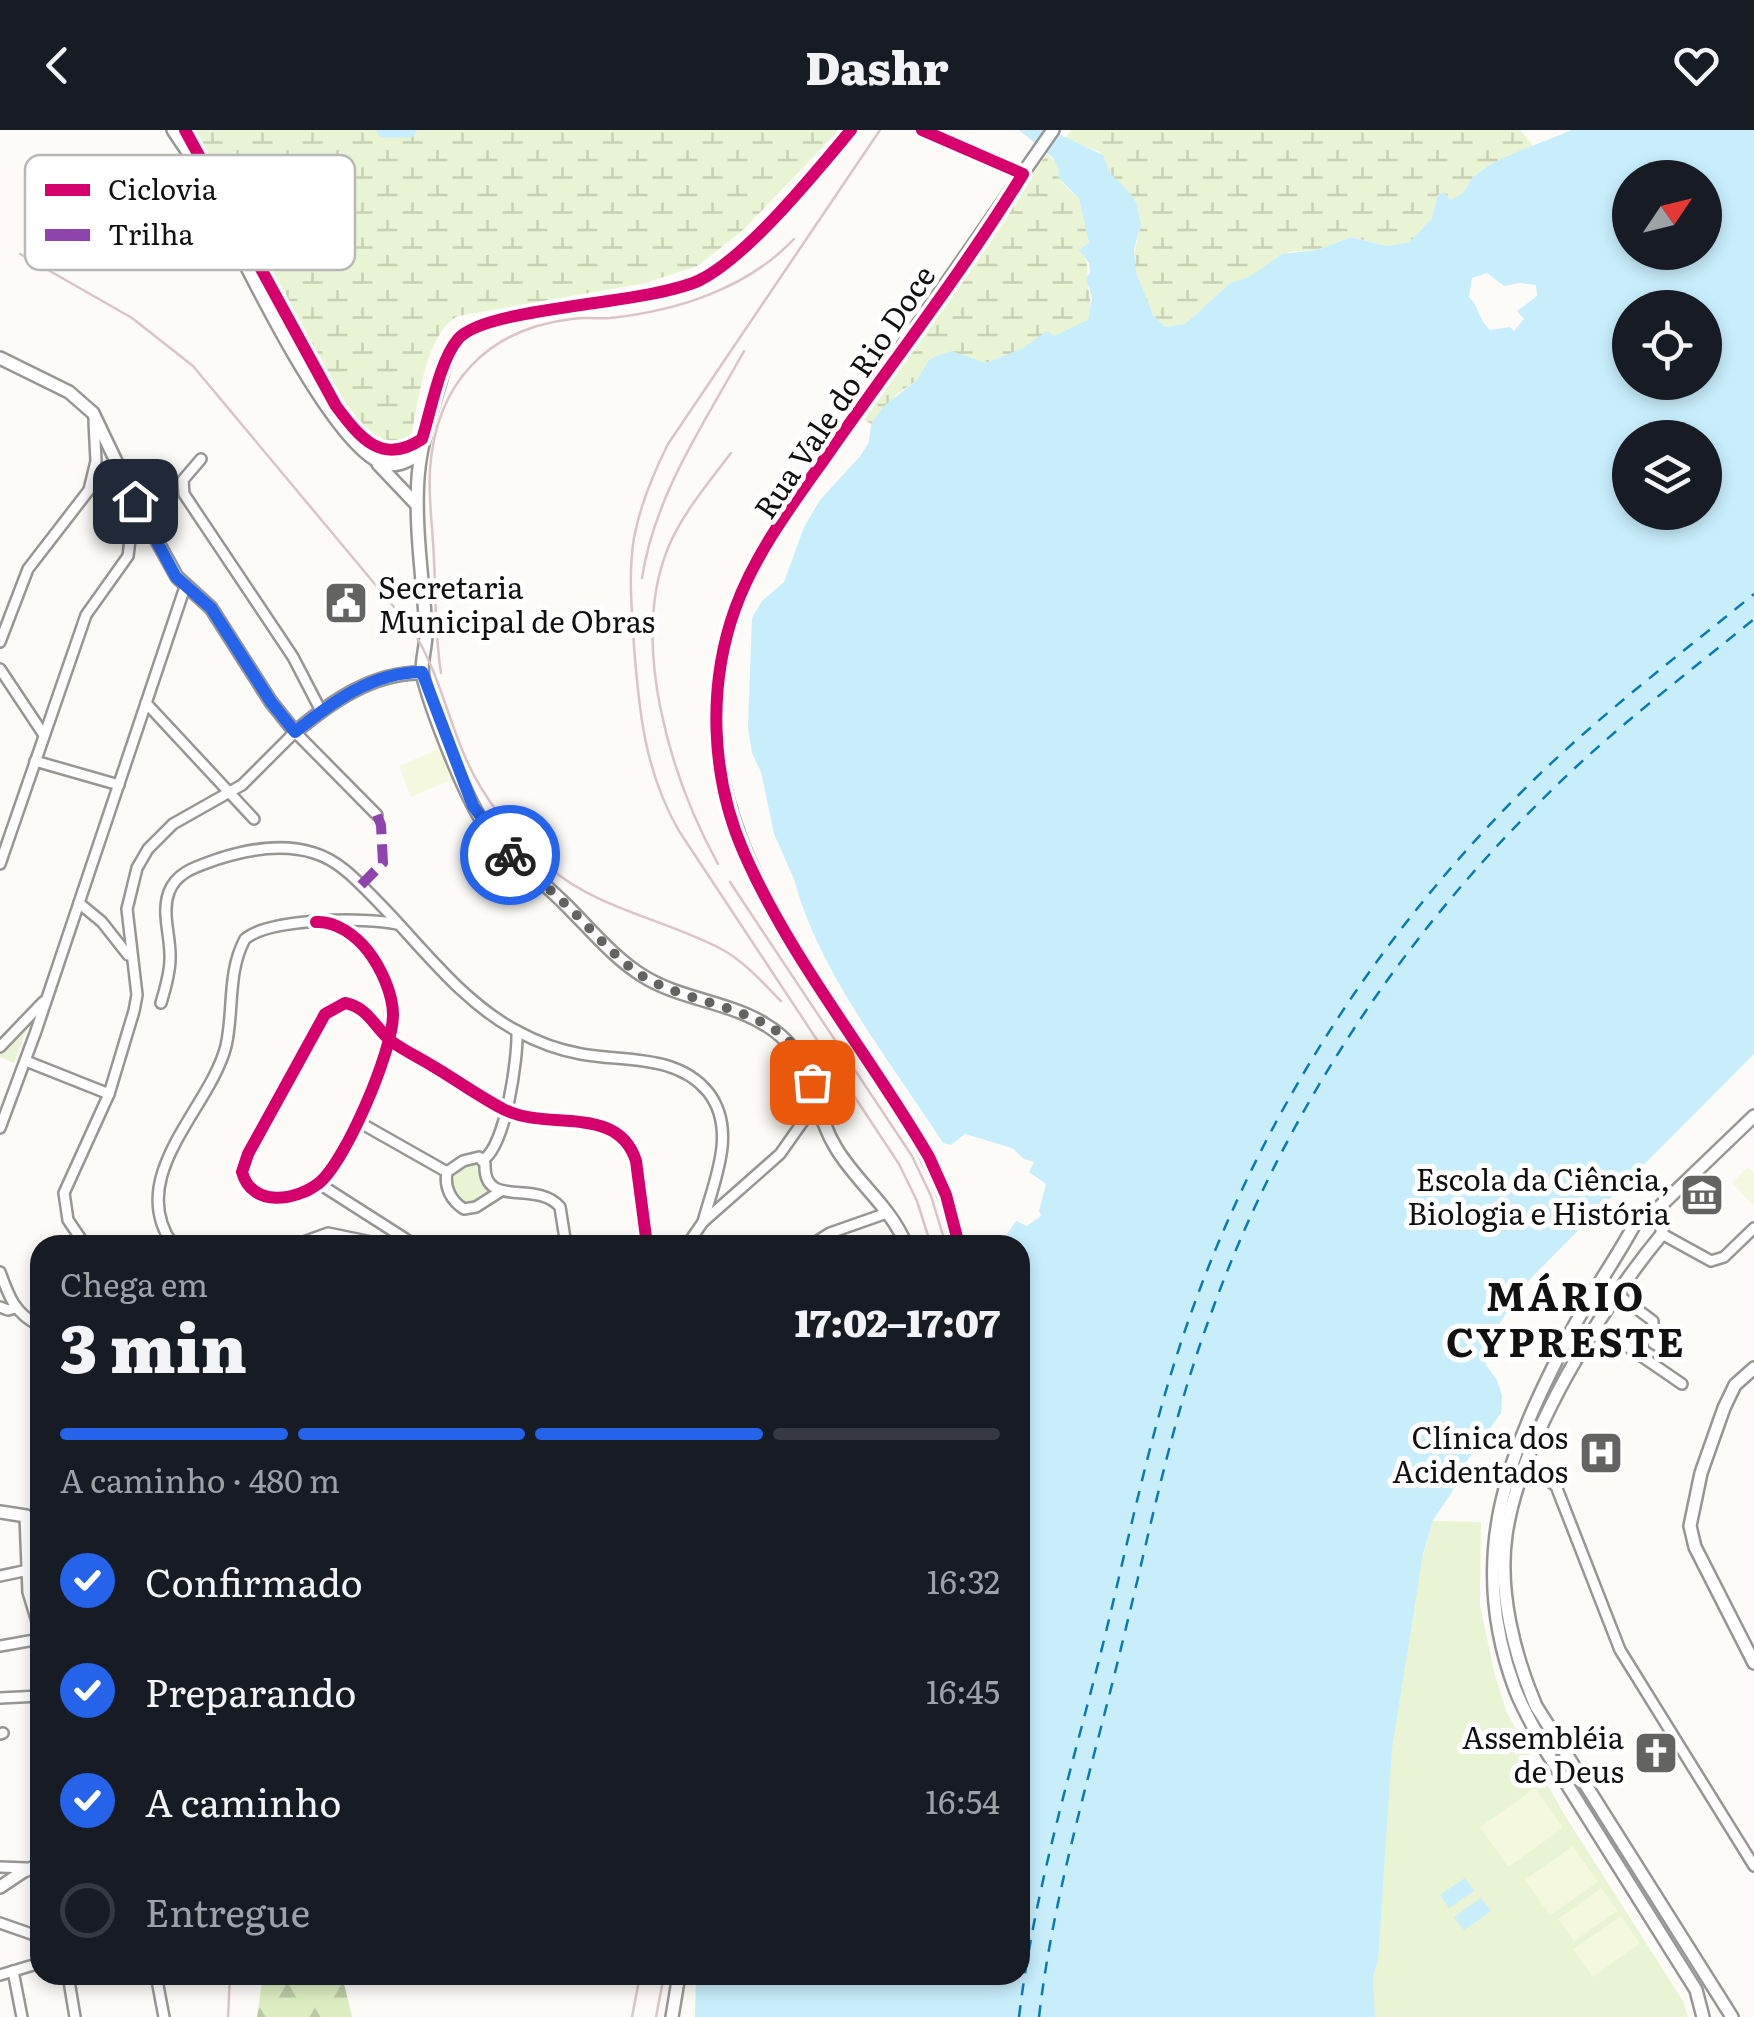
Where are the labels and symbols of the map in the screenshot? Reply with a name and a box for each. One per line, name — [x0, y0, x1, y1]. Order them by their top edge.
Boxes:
legend — [25, 155, 355, 270]
north arrow — [1612, 160, 1722, 270]
text: Ciclovia — [108, 167, 217, 209]
text: Trilha — [108, 212, 194, 254]
street label: Rua Vale do Rio Doce — [742, 256, 944, 526]
pin — [93, 459, 178, 544]
place label: Secretaria Municipal de Obras — [378, 564, 655, 642]
public building icon: Secretaria Municipal de Obras — [323, 580, 369, 626]
courier — [460, 805, 560, 905]
pin — [770, 1040, 855, 1125]
place label: Escola da Ciência, Biologia e História — [1407, 1156, 1671, 1234]
museum icon: Escola da Ciência, Biologia e História — [1679, 1172, 1725, 1218]
district label: MÁRIO CYPRESTE — [1446, 1264, 1686, 1369]
place label: Clínica dos Acidentados — [1392, 1414, 1568, 1492]
hospital icon: Clínica dos Acidentados — [1578, 1430, 1624, 1476]
place label: Assembléia de Deus — [1462, 1714, 1625, 1792]
church icon: Assembléia de Deus — [1633, 1730, 1679, 1776]

